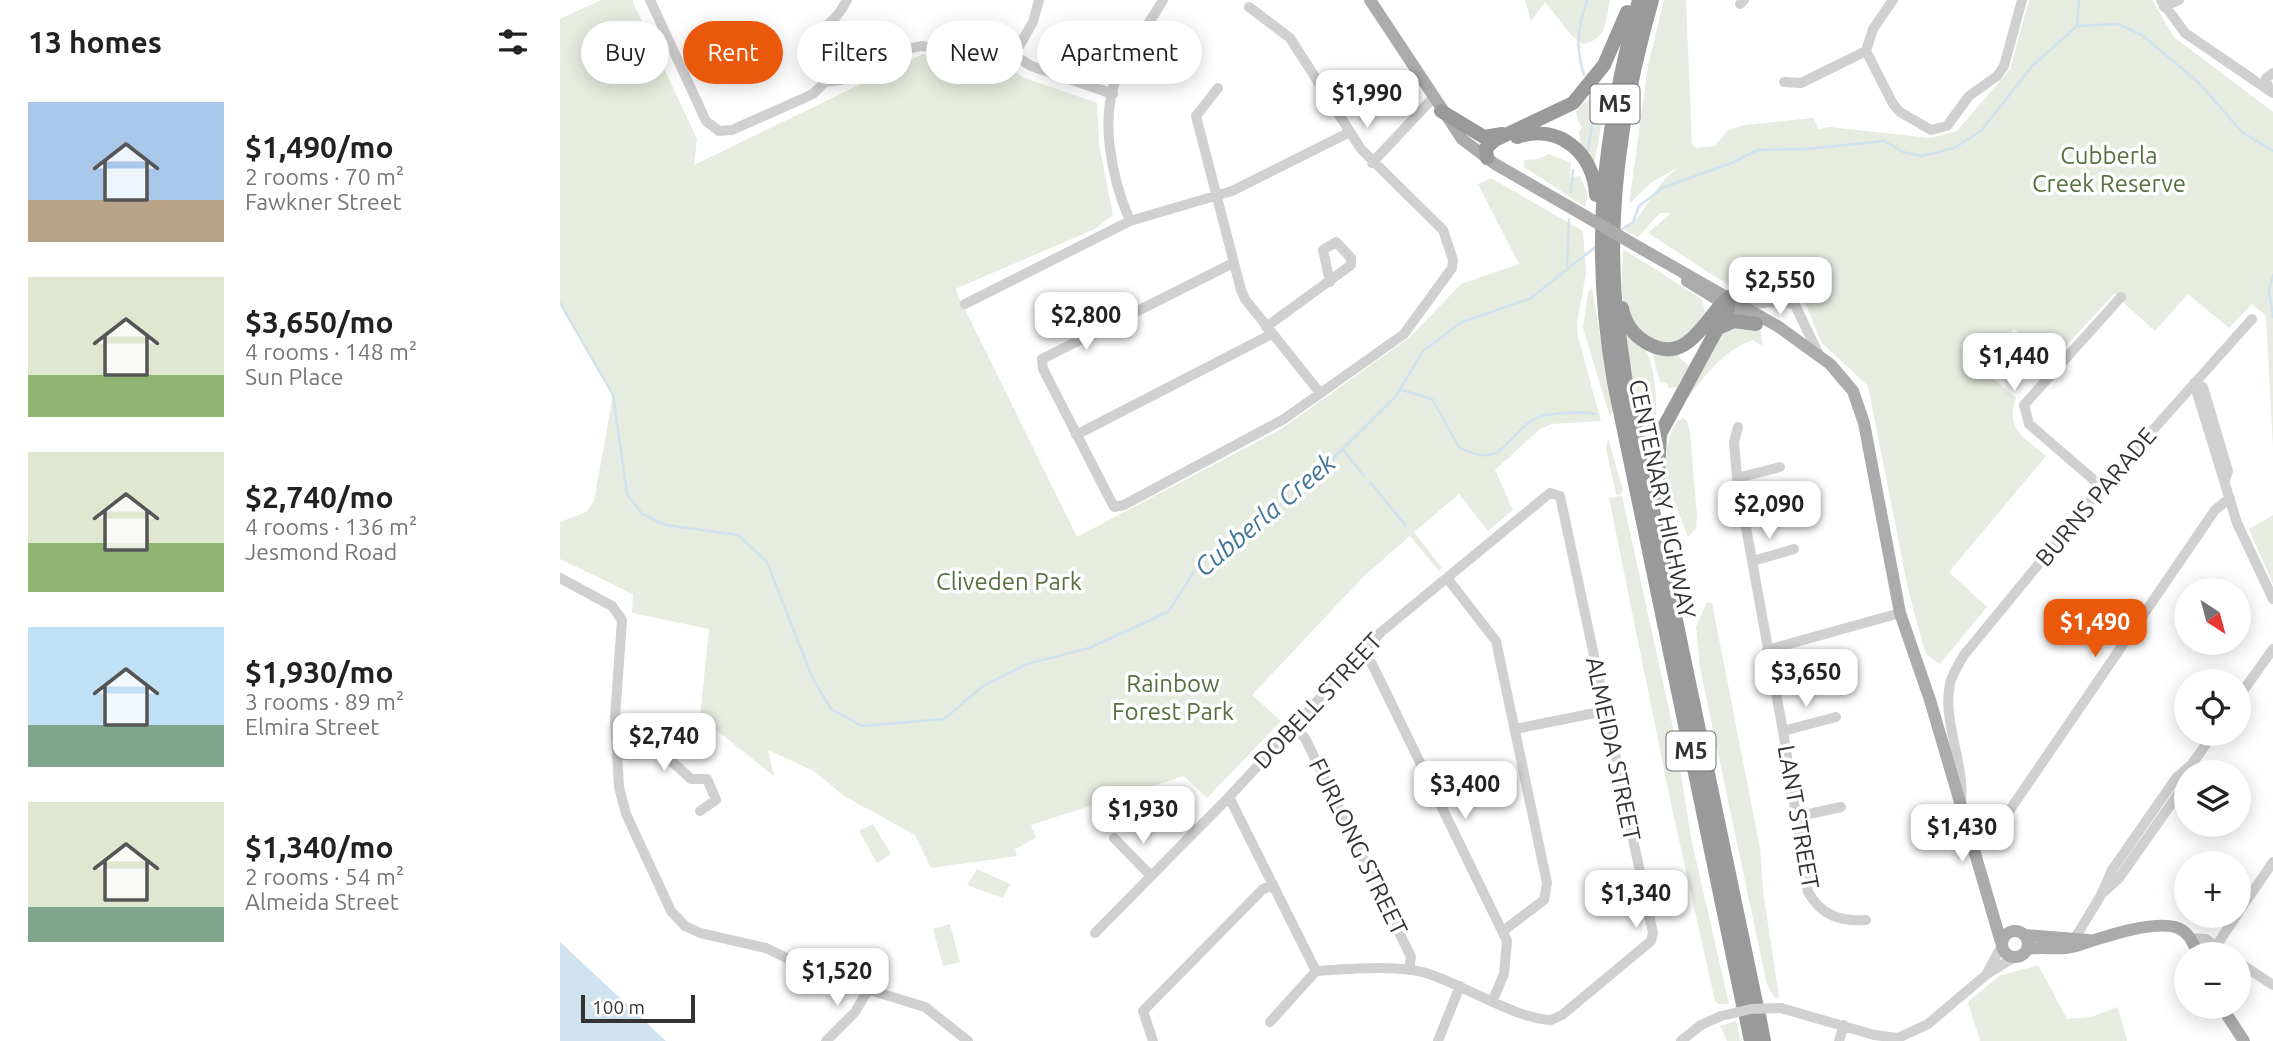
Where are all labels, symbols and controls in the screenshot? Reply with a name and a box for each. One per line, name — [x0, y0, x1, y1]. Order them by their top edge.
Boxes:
chip: Buy — [581, 21, 669, 84]
chip: Rent — [683, 21, 783, 84]
chip: Filters — [797, 21, 912, 84]
chip: New — [926, 21, 1023, 84]
chip: Apartment — [1037, 21, 1202, 84]
icon: filters — [494, 23, 532, 61]
text: 13 homes — [28, 25, 162, 59]
pin: $1,990 — [1310, 71, 1424, 130]
text: $1,990 — [1332, 80, 1402, 105]
road number: M5 — [1590, 85, 1640, 124]
icon: home — [84, 130, 168, 214]
text: $1,490/mo — [245, 130, 394, 164]
park label: Cubberla Creek Reserve — [2032, 142, 2186, 197]
text: 2 rooms · 70 m² — [245, 164, 404, 189]
text: Fawkner Street — [245, 189, 402, 214]
pin: $2,550 — [1723, 258, 1837, 317]
text: $2,550 — [1745, 267, 1815, 292]
pin: $2,800 — [1029, 292, 1143, 352]
text: $2,800 — [1051, 302, 1121, 327]
icon: home — [84, 305, 168, 389]
text: $3,650/mo — [245, 305, 394, 339]
pin: $1,440 — [1957, 334, 2071, 393]
text: 4 rooms · 148 m² — [245, 339, 417, 364]
text: $1,440 — [1979, 343, 2049, 368]
text: Sun Place — [245, 364, 344, 389]
street label: CENTENARY HIGHWAY — [1624, 377, 1701, 621]
street label: BURNS PARADE — [2030, 422, 2161, 571]
water label: Cubberla Creek — [1189, 447, 1341, 582]
icon: home — [84, 480, 168, 564]
text: $2,740/mo — [245, 480, 394, 514]
pin: $2,090 — [1712, 482, 1826, 541]
text: $2,090 — [1734, 491, 1804, 516]
text: 4 rooms · 136 m² — [245, 514, 417, 539]
text: Jesmond Road — [245, 539, 397, 564]
park label: Cliveden Park — [936, 568, 1082, 595]
north arrow — [2174, 578, 2250, 654]
map controls — [2174, 578, 2251, 1019]
pin: $1,490 — [2038, 600, 2152, 659]
text: $1,490 — [2060, 609, 2130, 634]
street label: DOBELL STREET — [1248, 627, 1387, 774]
pin: $3,650 — [1749, 650, 1863, 709]
icon: home — [84, 655, 168, 739]
text: $1,930/mo — [245, 655, 394, 689]
street label: ALMEIDA STREET — [1581, 655, 1646, 843]
text: $3,650 — [1771, 659, 1841, 684]
button: locate — [2174, 669, 2251, 746]
park label: Rainbow Forest Park — [1112, 670, 1234, 725]
text: 3 rooms · 89 m² — [245, 689, 404, 714]
text: Elmira Street — [245, 714, 379, 739]
pin: $2,740 — [607, 714, 721, 773]
text: $2,740 — [629, 723, 699, 748]
road number: M5 — [1666, 732, 1716, 771]
street label: LANT STREET — [1773, 743, 1824, 891]
street label: FURLONG STREET — [1304, 754, 1413, 940]
button: layers — [2174, 760, 2251, 837]
pin: $3,400 — [1408, 762, 1522, 821]
text: $3,400 — [1430, 771, 1500, 796]
pin: $1,930 — [1086, 786, 1200, 846]
text: $1,930 — [1108, 796, 1178, 821]
pin: $1,430 — [1905, 804, 2019, 864]
text: $1,430 — [1927, 814, 1997, 839]
icon: home — [84, 830, 168, 914]
text: $1,340/mo — [245, 830, 394, 864]
button: + — [2174, 851, 2251, 928]
text: 2 rooms · 54 m² — [245, 864, 404, 889]
pin: $1,340 — [1579, 870, 1693, 930]
text: $1,340 — [1601, 880, 1671, 905]
text: Almeida Street — [245, 889, 399, 914]
button: − — [2174, 942, 2251, 1019]
pin: $1,520 — [780, 948, 894, 1008]
text: $1,520 — [802, 958, 872, 983]
scale bar — [581, 992, 695, 1024]
text: 100 m — [592, 996, 645, 1018]

